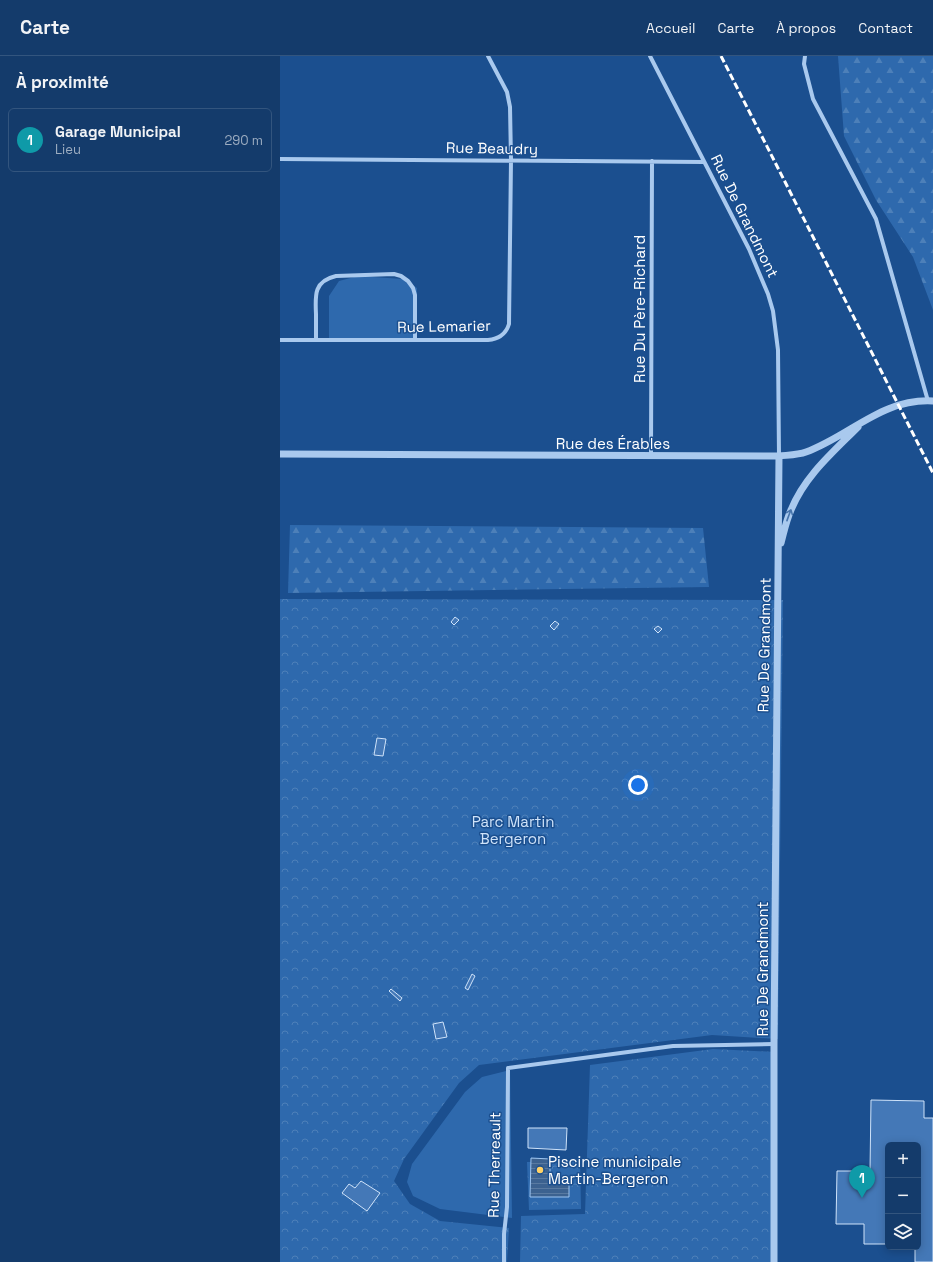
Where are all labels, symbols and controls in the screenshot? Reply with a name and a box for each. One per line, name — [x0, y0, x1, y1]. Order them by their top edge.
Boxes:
text: Carte — [20, 15, 70, 40]
text: Accueil — [646, 19, 695, 37]
text: Carte — [717, 19, 754, 37]
text: À propos — [776, 19, 836, 37]
text: Contact — [858, 19, 913, 37]
text: À proximité — [16, 71, 109, 93]
text: Garage Municipal — [55, 122, 181, 141]
text: 1 — [27, 132, 33, 149]
text: 290 m — [224, 132, 263, 149]
street label: Rue Beaudry — [446, 138, 538, 158]
text: Lieu — [55, 141, 81, 158]
street label: Rue De Grandmont — [707, 151, 783, 281]
street label: Rue Du Père-Richard — [630, 235, 649, 383]
street label: Rue Lemarier — [397, 316, 491, 336]
street label: Rue des Érables — [556, 434, 670, 453]
one-way arrow — [786, 509, 793, 522]
street label: Rue De Grandmont — [753, 577, 775, 713]
your location — [628, 775, 648, 795]
park label: Parc Martin Bergeron — [472, 812, 554, 848]
street label: Rue De Grandmont — [753, 901, 772, 1036]
street label: Rue Therreault — [484, 1112, 504, 1218]
map controls — [885, 1142, 921, 1250]
button: + — [885, 1142, 921, 1178]
place label: Piscine municipale Martin-Bergeron — [548, 1152, 682, 1188]
marker: Piscine municipale Martin-Bergeron — [535, 1165, 545, 1175]
pin: 1 — [849, 1165, 875, 1198]
button: − — [885, 1178, 921, 1214]
button: layers — [885, 1214, 921, 1250]

